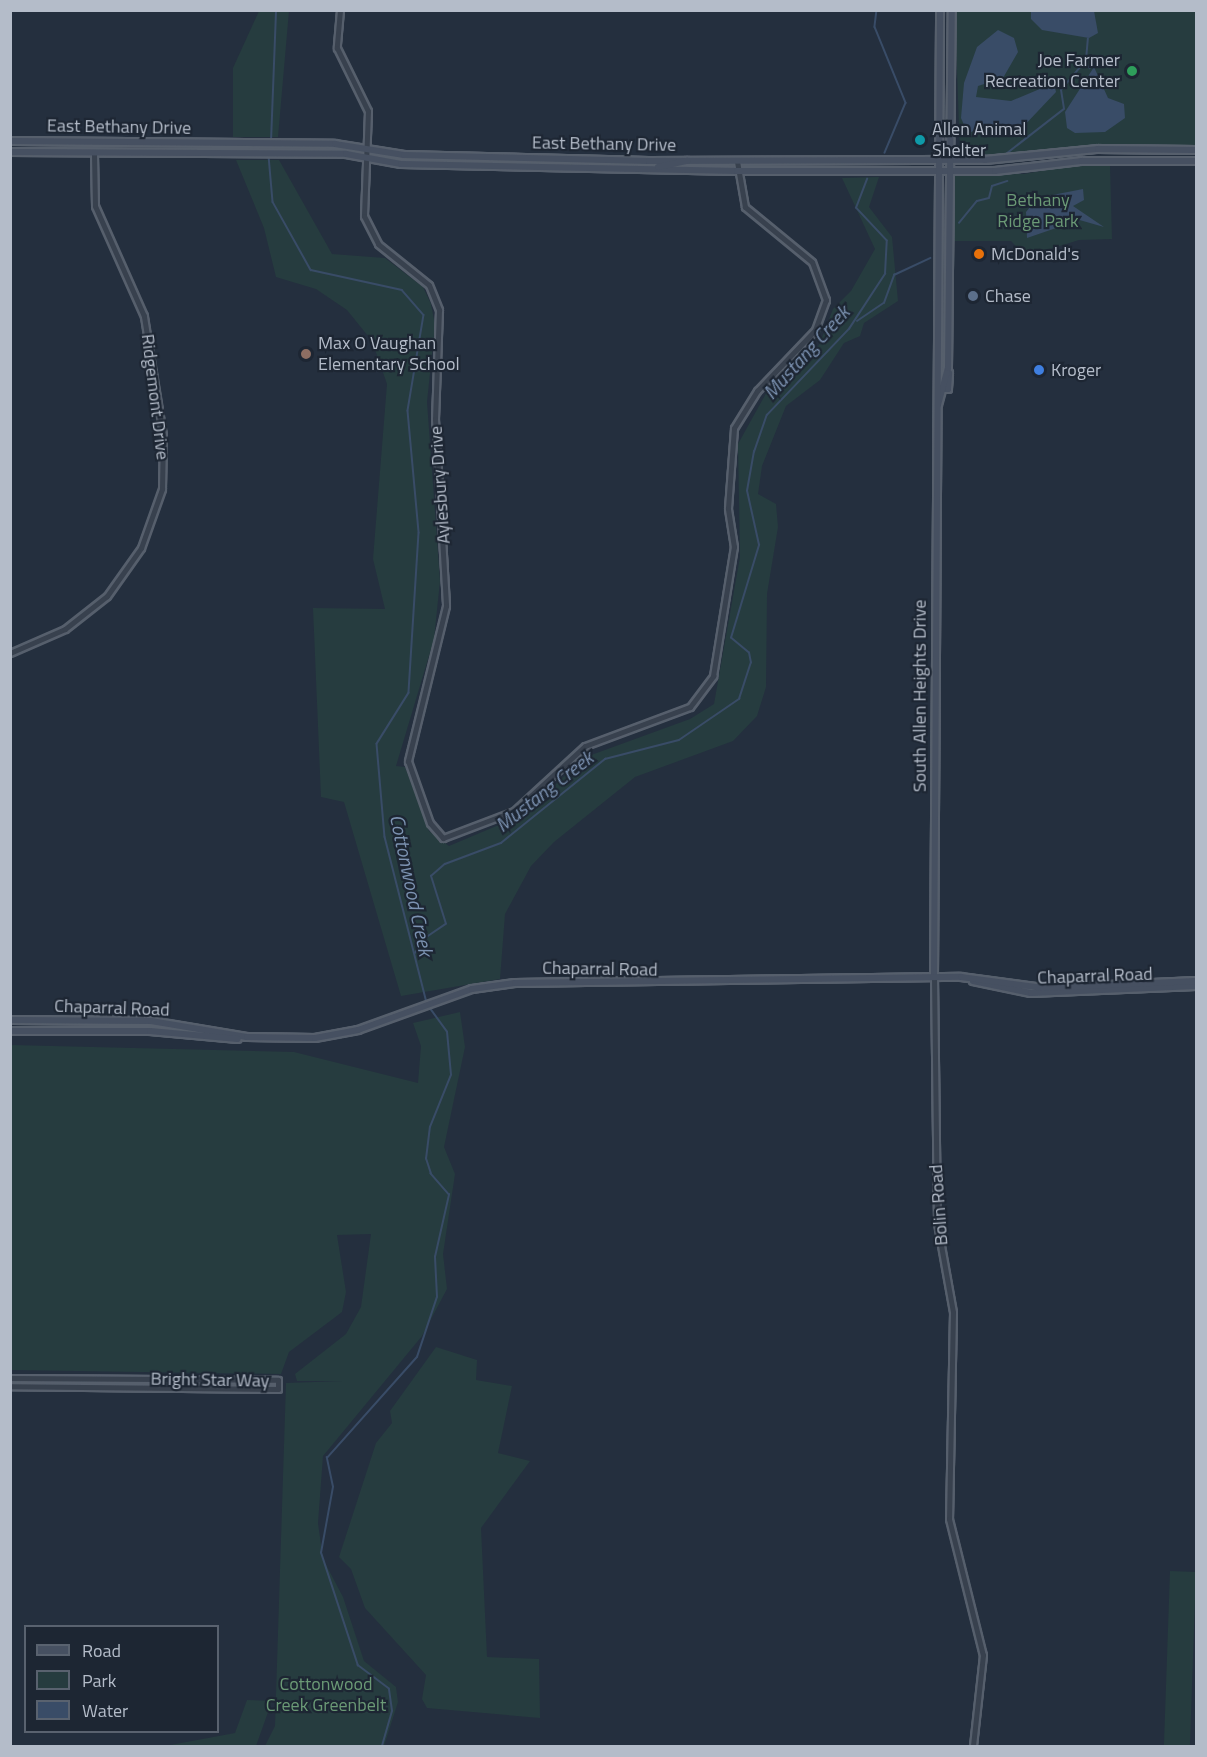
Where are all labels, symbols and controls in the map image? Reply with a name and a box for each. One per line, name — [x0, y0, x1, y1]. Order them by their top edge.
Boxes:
place label: Joe Farmer Recreation Center — [985, 50, 1120, 92]
marker: Joe Farmer Recreation Center — [1125, 64, 1139, 78]
street label: East Bethany Drive — [47, 115, 191, 139]
place label: Allen Animal Shelter — [932, 119, 1026, 162]
street label: East Bethany Drive — [532, 132, 676, 156]
marker: Allen Animal Shelter — [913, 133, 927, 147]
park label: Bethany Ridge Park — [997, 190, 1079, 232]
place label: McDonald's — [991, 243, 1079, 265]
marker: McDonald's — [972, 247, 986, 261]
place label: Chase — [985, 285, 1031, 307]
marker: Chase — [966, 289, 980, 303]
water label: Mustang Creek — [758, 300, 854, 404]
street label: Ridgemont Drive — [137, 333, 173, 461]
place label: Max O Vaughan Elementary School — [318, 333, 460, 376]
marker: Max O Vaughan Elementary School — [299, 347, 313, 361]
place label: Kroger — [1051, 359, 1101, 381]
marker: Kroger — [1032, 363, 1046, 377]
street label: Aylesbury Drive — [425, 425, 455, 545]
street label: South Allen Heights Drive — [909, 600, 931, 792]
water label: Mustang Creek — [490, 745, 598, 837]
water label: Cottonwood Creek — [385, 812, 439, 958]
street label: Chaparral Road — [542, 957, 658, 981]
street label: Chaparral Road — [1037, 963, 1153, 989]
street label: Chaparral Road — [54, 995, 170, 1021]
street label: Bolin Road — [925, 1164, 953, 1246]
street label: Bright Star Way — [150, 1368, 270, 1392]
legend — [24, 1625, 219, 1733]
text: Road — [82, 1637, 121, 1664]
text: Park — [82, 1667, 116, 1694]
park label: Cottonwood Creek Greenbelt — [266, 1674, 386, 1716]
text: Water — [82, 1697, 128, 1724]

